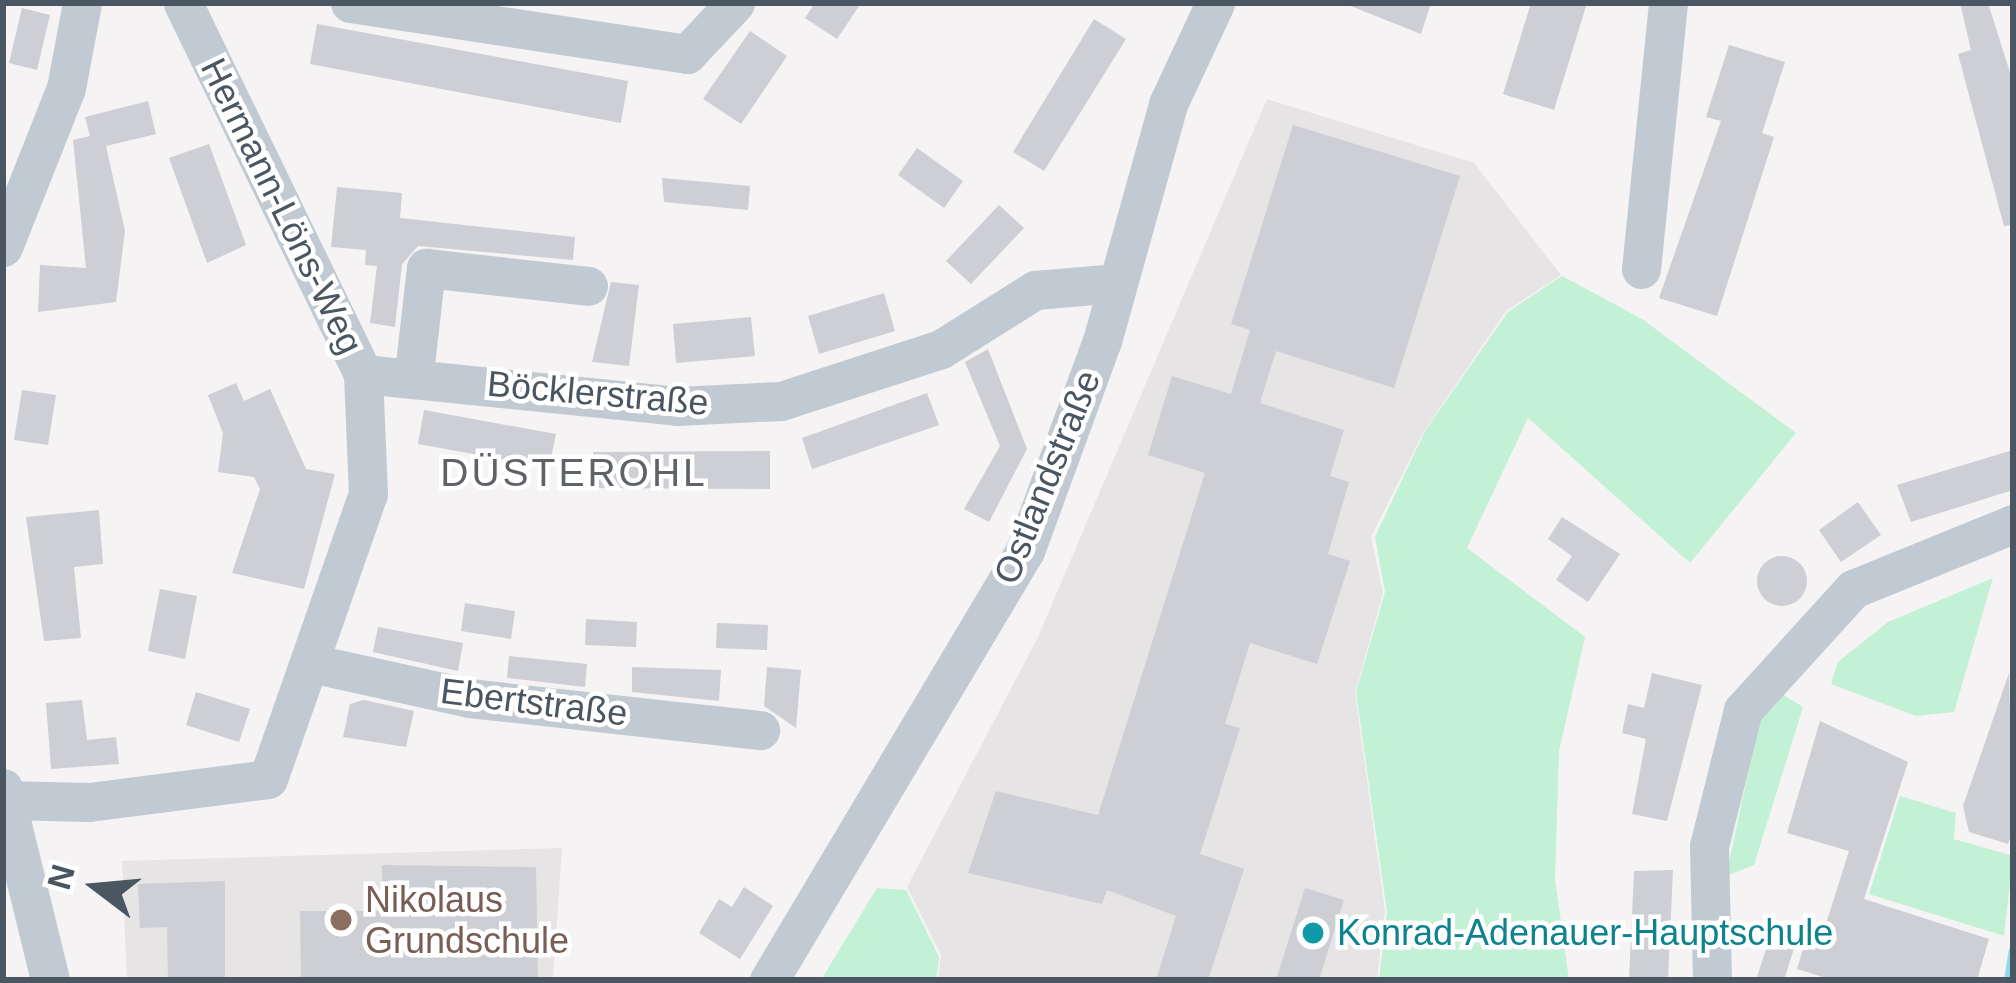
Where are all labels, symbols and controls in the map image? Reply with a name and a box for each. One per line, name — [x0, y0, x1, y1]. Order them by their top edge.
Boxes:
street label: Hermann-Löns-Weg — [192, 51, 372, 361]
street label: Böcklerstraße — [486, 362, 710, 424]
street label: Ostlandstraße — [985, 364, 1109, 590]
district label: DÜSTEROHL — [440, 450, 708, 496]
street label: Ebertstraße — [438, 669, 630, 735]
north arrow — [36, 827, 156, 947]
text: N — [40, 860, 82, 893]
place label: Nikolaus Grundschule — [365, 877, 569, 962]
marker: Nikolaus Grundschule — [328, 907, 354, 933]
place label: Konrad-Adenauer-Hauptschule — [1337, 911, 1833, 955]
marker: Konrad-Adenauer-Hauptschule — [1300, 920, 1326, 946]

